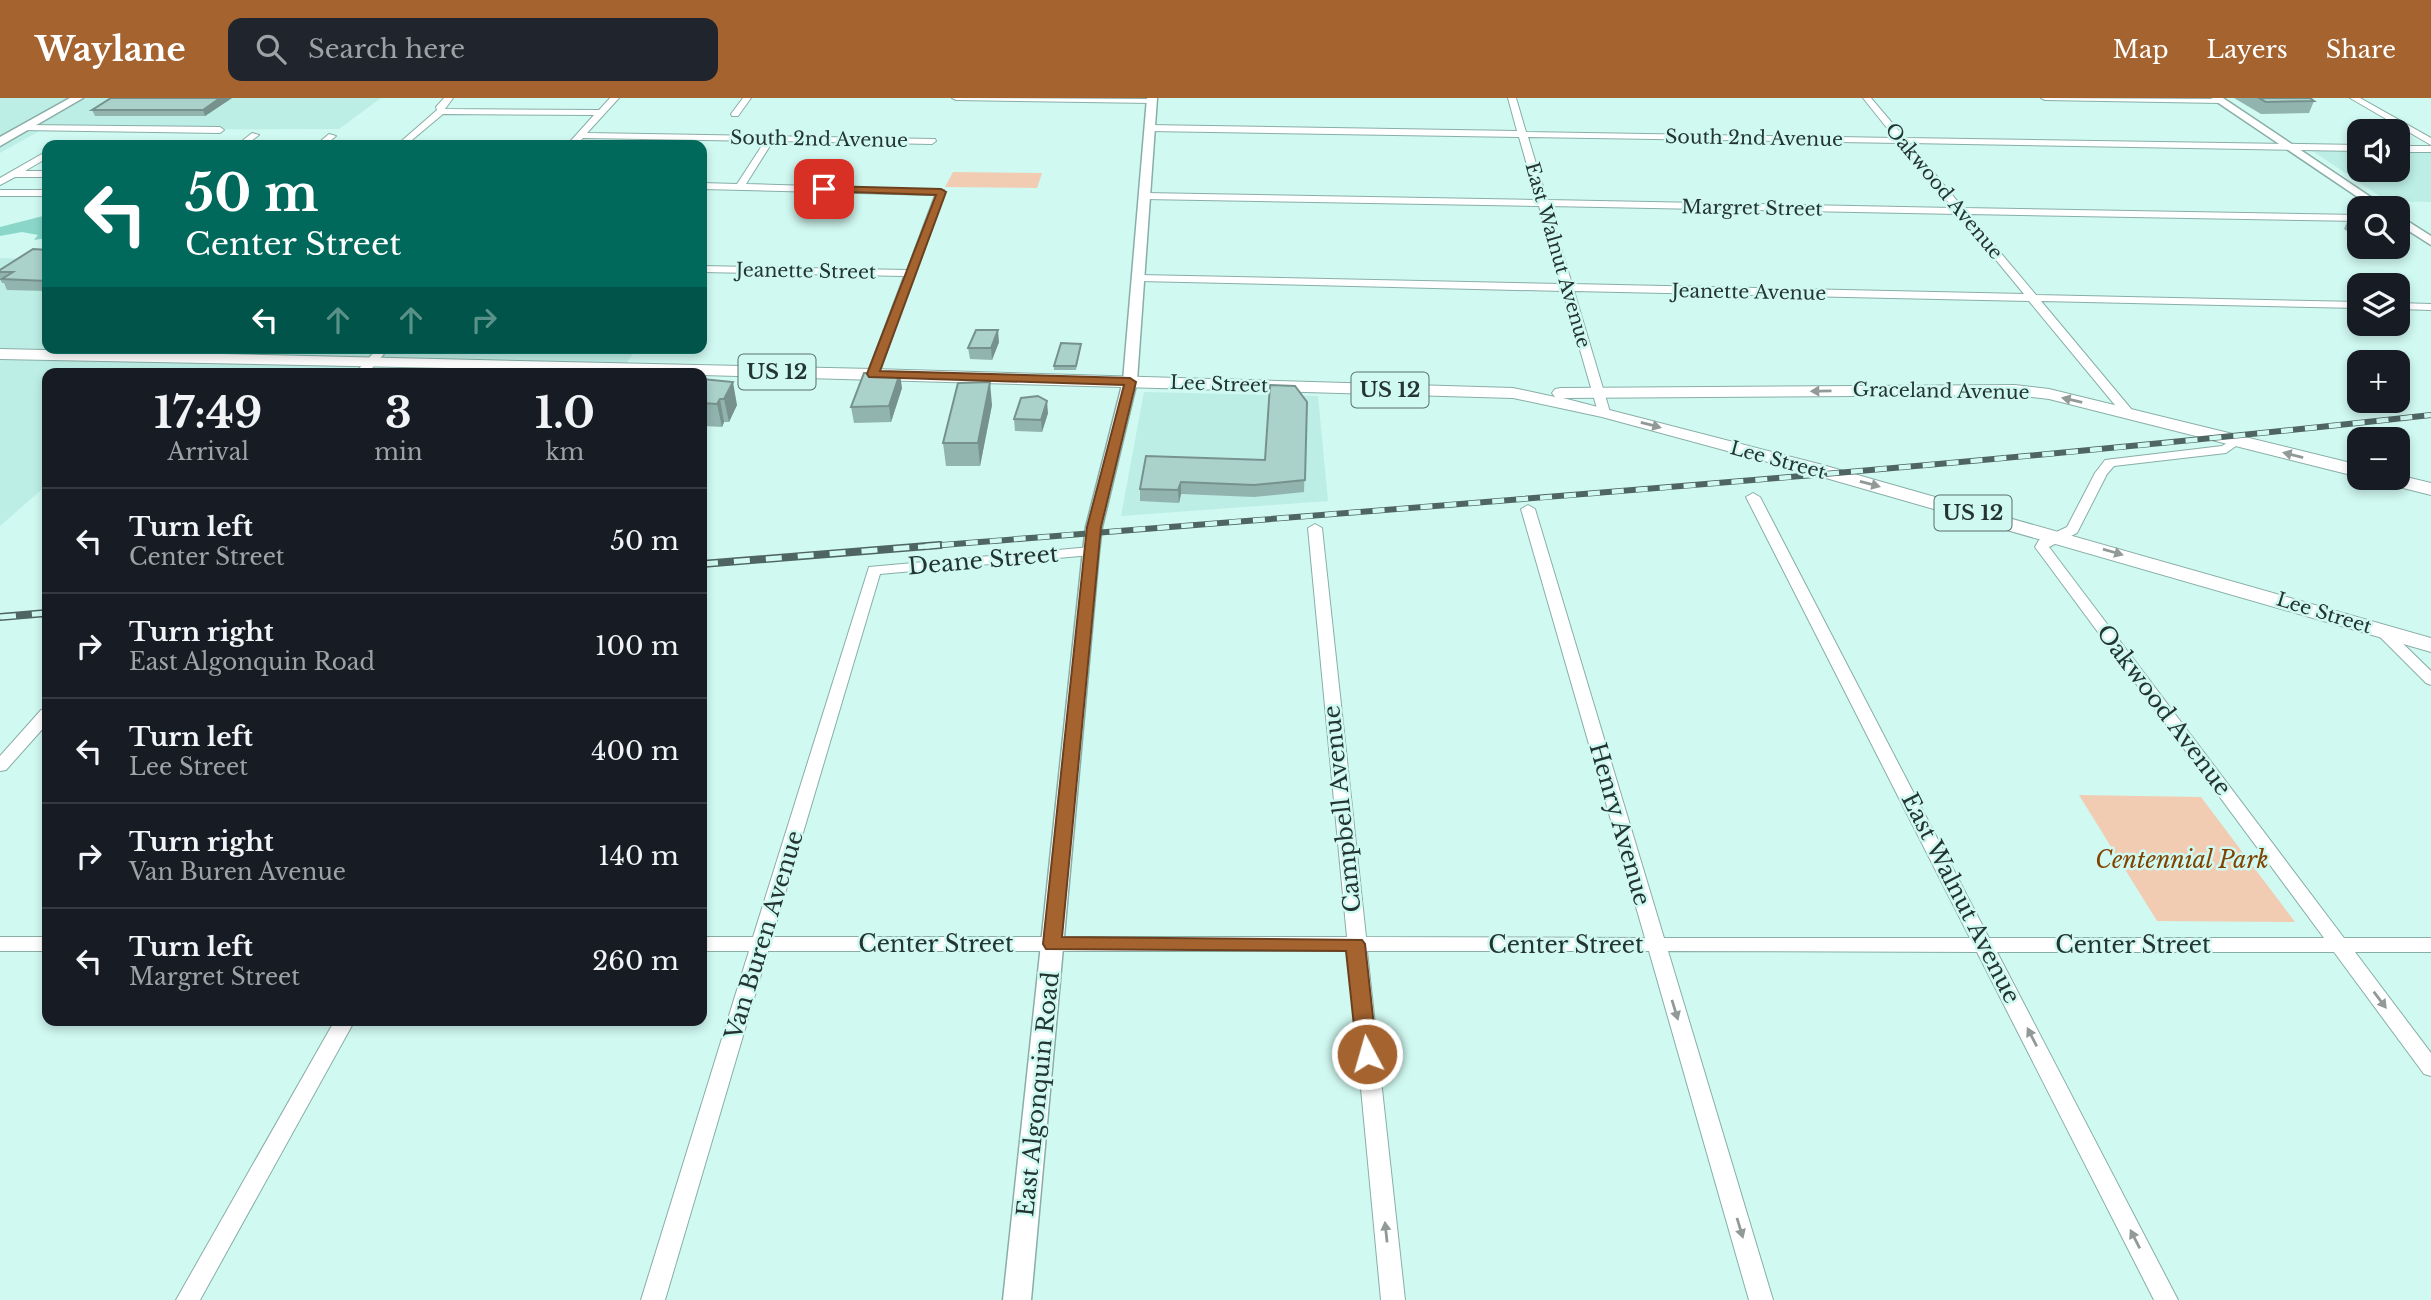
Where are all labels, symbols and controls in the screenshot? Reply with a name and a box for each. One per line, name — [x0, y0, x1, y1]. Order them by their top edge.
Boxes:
search box — [228, 18, 718, 81]
text: Waylane — [35, 29, 186, 70]
icon: search — [252, 30, 290, 68]
text: Search here — [308, 33, 465, 65]
text: Map — [2113, 35, 2169, 64]
text: Layers — [2207, 35, 2288, 64]
text: Share — [2326, 35, 2396, 64]
street label: Oakwood Avenue — [1880, 118, 2008, 264]
map controls — [2347, 119, 2410, 490]
button: sound — [2347, 119, 2410, 182]
street label: South 2nd Avenue — [1665, 125, 1843, 151]
street label: South 2nd Avenue — [730, 126, 908, 152]
pin — [794, 159, 854, 219]
street label: East Walnut Avenue — [1520, 159, 1596, 351]
text: 50 m — [185, 163, 318, 224]
icon: left — [70, 168, 161, 259]
icon: arrive — [805, 170, 843, 208]
street label: Margret Street — [1681, 195, 1824, 221]
button: search — [2347, 196, 2410, 259]
text: Center Street — [185, 224, 401, 264]
street label: Jeanette Street — [733, 258, 877, 284]
button: layers — [2347, 273, 2410, 336]
street label: Jeanette Avenue — [1668, 279, 1827, 305]
icon: left — [246, 301, 284, 339]
icon: ahead — [319, 301, 357, 339]
icon: ahead — [392, 301, 430, 339]
icon: right — [465, 301, 503, 339]
button: + — [2347, 350, 2410, 413]
road number: US 12 — [738, 354, 816, 390]
street label: Lee Street — [1170, 371, 1269, 397]
road number: US 12 — [1352, 372, 1428, 408]
street label: Graceland Avenue — [1852, 378, 2030, 404]
one-way arrow — [1810, 385, 1832, 397]
text: 17:49 — [154, 387, 262, 439]
text: 3 — [385, 387, 412, 439]
text: 1.0 — [535, 387, 595, 439]
one-way arrow — [2061, 394, 2083, 405]
one-way arrow — [1640, 420, 1662, 431]
button: − — [2347, 427, 2410, 490]
street label: Lee Street — [1728, 436, 1829, 484]
text: Arrival — [167, 438, 249, 466]
text: min — [374, 438, 423, 466]
text: km — [545, 438, 584, 466]
one-way arrow — [2282, 449, 2304, 460]
one-way arrow — [1860, 480, 1881, 490]
road number: US 12 — [1934, 496, 2011, 530]
text: Turn left — [129, 511, 253, 543]
icon: left — [70, 522, 108, 560]
text: 50 m — [610, 525, 679, 557]
street label: Deane Street — [907, 539, 1060, 581]
text: Center Street — [129, 543, 285, 571]
one-way arrow — [2103, 548, 2124, 558]
street label: Lee Street — [2274, 588, 2375, 639]
text: Turn right — [129, 616, 274, 648]
street label: Oakwood Avenue — [2091, 619, 2237, 801]
icon: right — [70, 627, 108, 665]
text: 100 m — [595, 630, 679, 662]
text: East Algonquin Road — [129, 648, 375, 676]
street label: Campbell Avenue — [1317, 704, 1367, 914]
text: Turn left — [129, 721, 253, 753]
icon: left — [70, 732, 108, 770]
text: 400 m — [591, 735, 679, 767]
street label: Henry Avenue — [1583, 739, 1657, 909]
text: Lee Street — [129, 753, 248, 781]
street label: East Walnut Avenue — [1896, 788, 2026, 1008]
text: Turn right — [129, 826, 274, 858]
street label: Van Buren Avenue — [719, 827, 809, 1044]
icon: right — [70, 837, 108, 875]
text: 140 m — [598, 840, 679, 872]
park label: Centennial Park — [2095, 846, 2269, 874]
text: Van Buren Avenue — [129, 858, 346, 886]
street label: Center Street — [858, 930, 1014, 958]
text: Turn left — [129, 931, 253, 963]
street label: Center Street — [1488, 931, 1644, 959]
street label: Center Street — [2055, 931, 2211, 959]
icon: left — [70, 942, 108, 980]
text: 260 m — [592, 945, 679, 977]
text: Margret Street — [129, 963, 300, 991]
street label: East Algonquin Road — [1011, 970, 1065, 1218]
one-way arrow — [2373, 990, 2387, 1009]
one-way arrow — [1670, 1000, 1680, 1021]
position arrow — [1330, 1017, 1404, 1091]
one-way arrow — [2026, 1027, 2038, 1046]
one-way arrow — [1735, 1218, 1745, 1239]
one-way arrow — [1380, 1221, 1391, 1243]
one-way arrow — [2130, 1229, 2141, 1249]

